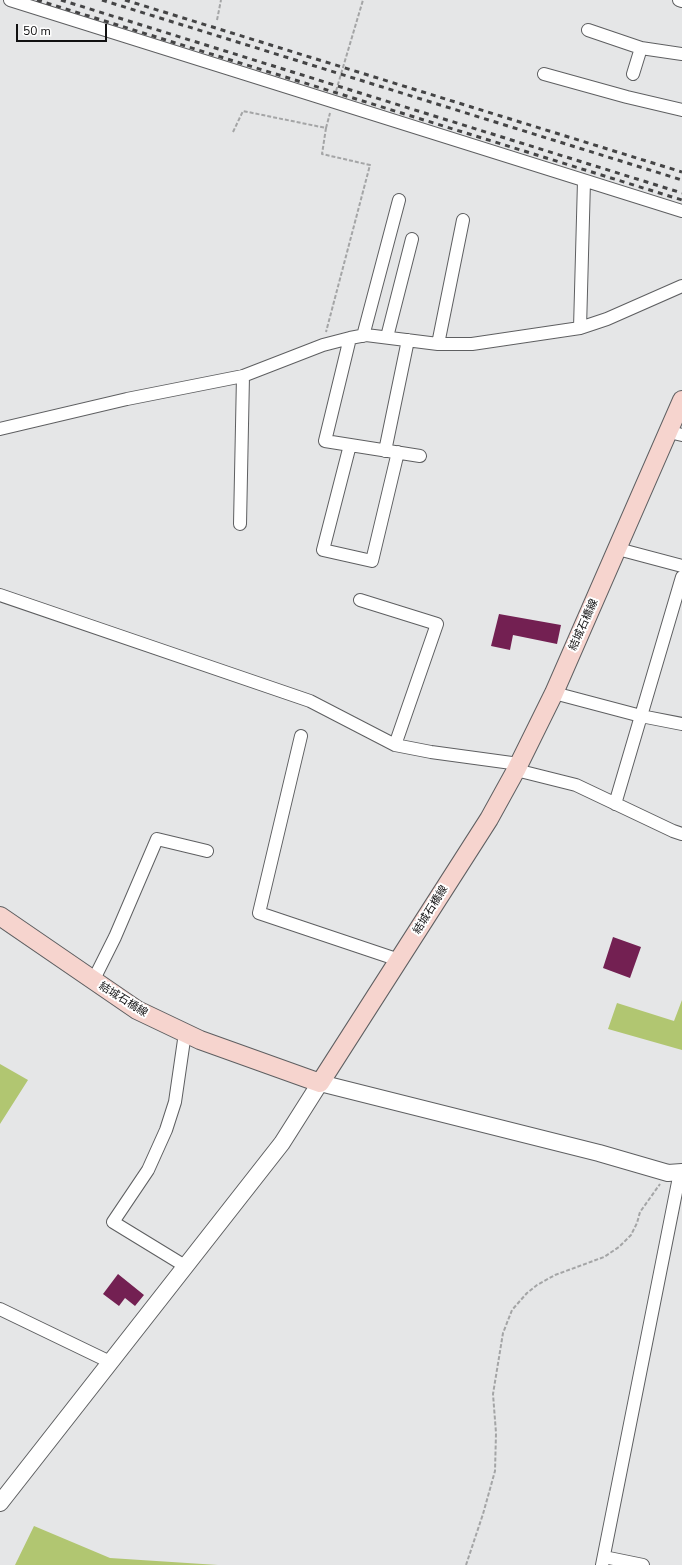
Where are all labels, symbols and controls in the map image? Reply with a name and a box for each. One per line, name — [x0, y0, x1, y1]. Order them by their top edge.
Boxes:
scale bar — [18, 16, 109, 42]
text: 50 m — [23, 23, 51, 39]
street label: 結城石橋線 — [567, 597, 601, 653]
street label: 結城石橋線 — [411, 883, 451, 937]
street label: 結城石橋線 — [96, 980, 150, 1020]

